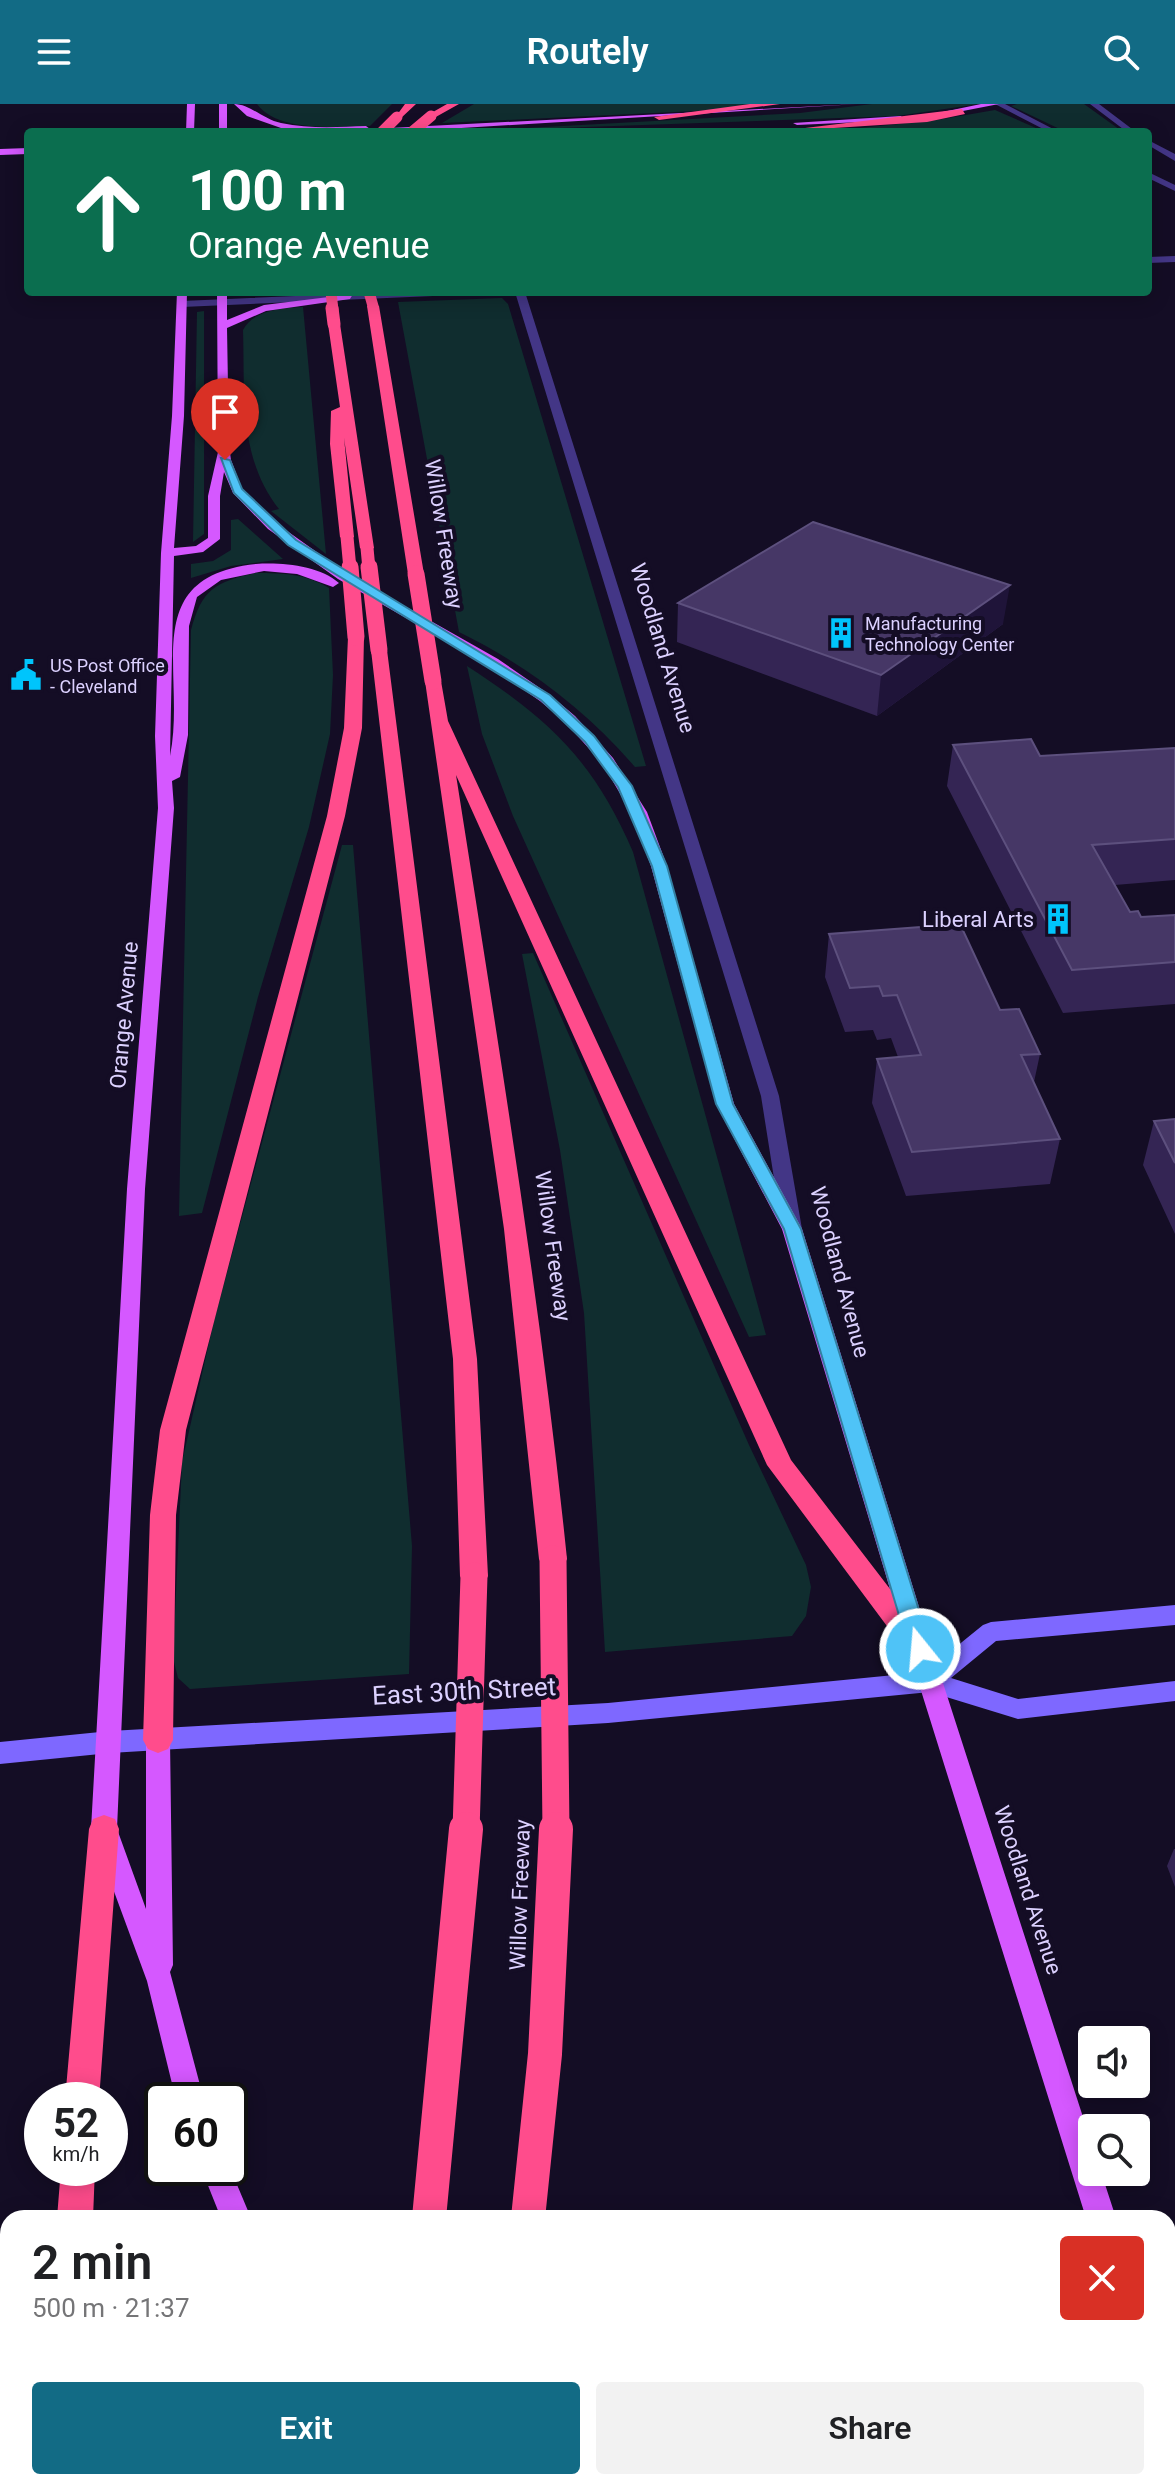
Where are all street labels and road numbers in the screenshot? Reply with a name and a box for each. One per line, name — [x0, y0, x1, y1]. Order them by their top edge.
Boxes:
street label: Willow Freeway — [420, 457, 468, 611]
street label: Woodland Avenue — [625, 560, 701, 736]
street label: Orange Avenue — [105, 940, 143, 1090]
street label: Willow Freeway — [530, 1169, 576, 1323]
street label: Woodland Avenue — [805, 1184, 875, 1360]
street label: East 30th Street — [371, 1671, 557, 1711]
street label: Woodland Avenue — [989, 1802, 1067, 1978]
street label: Willow Freeway — [505, 1818, 535, 1971]

